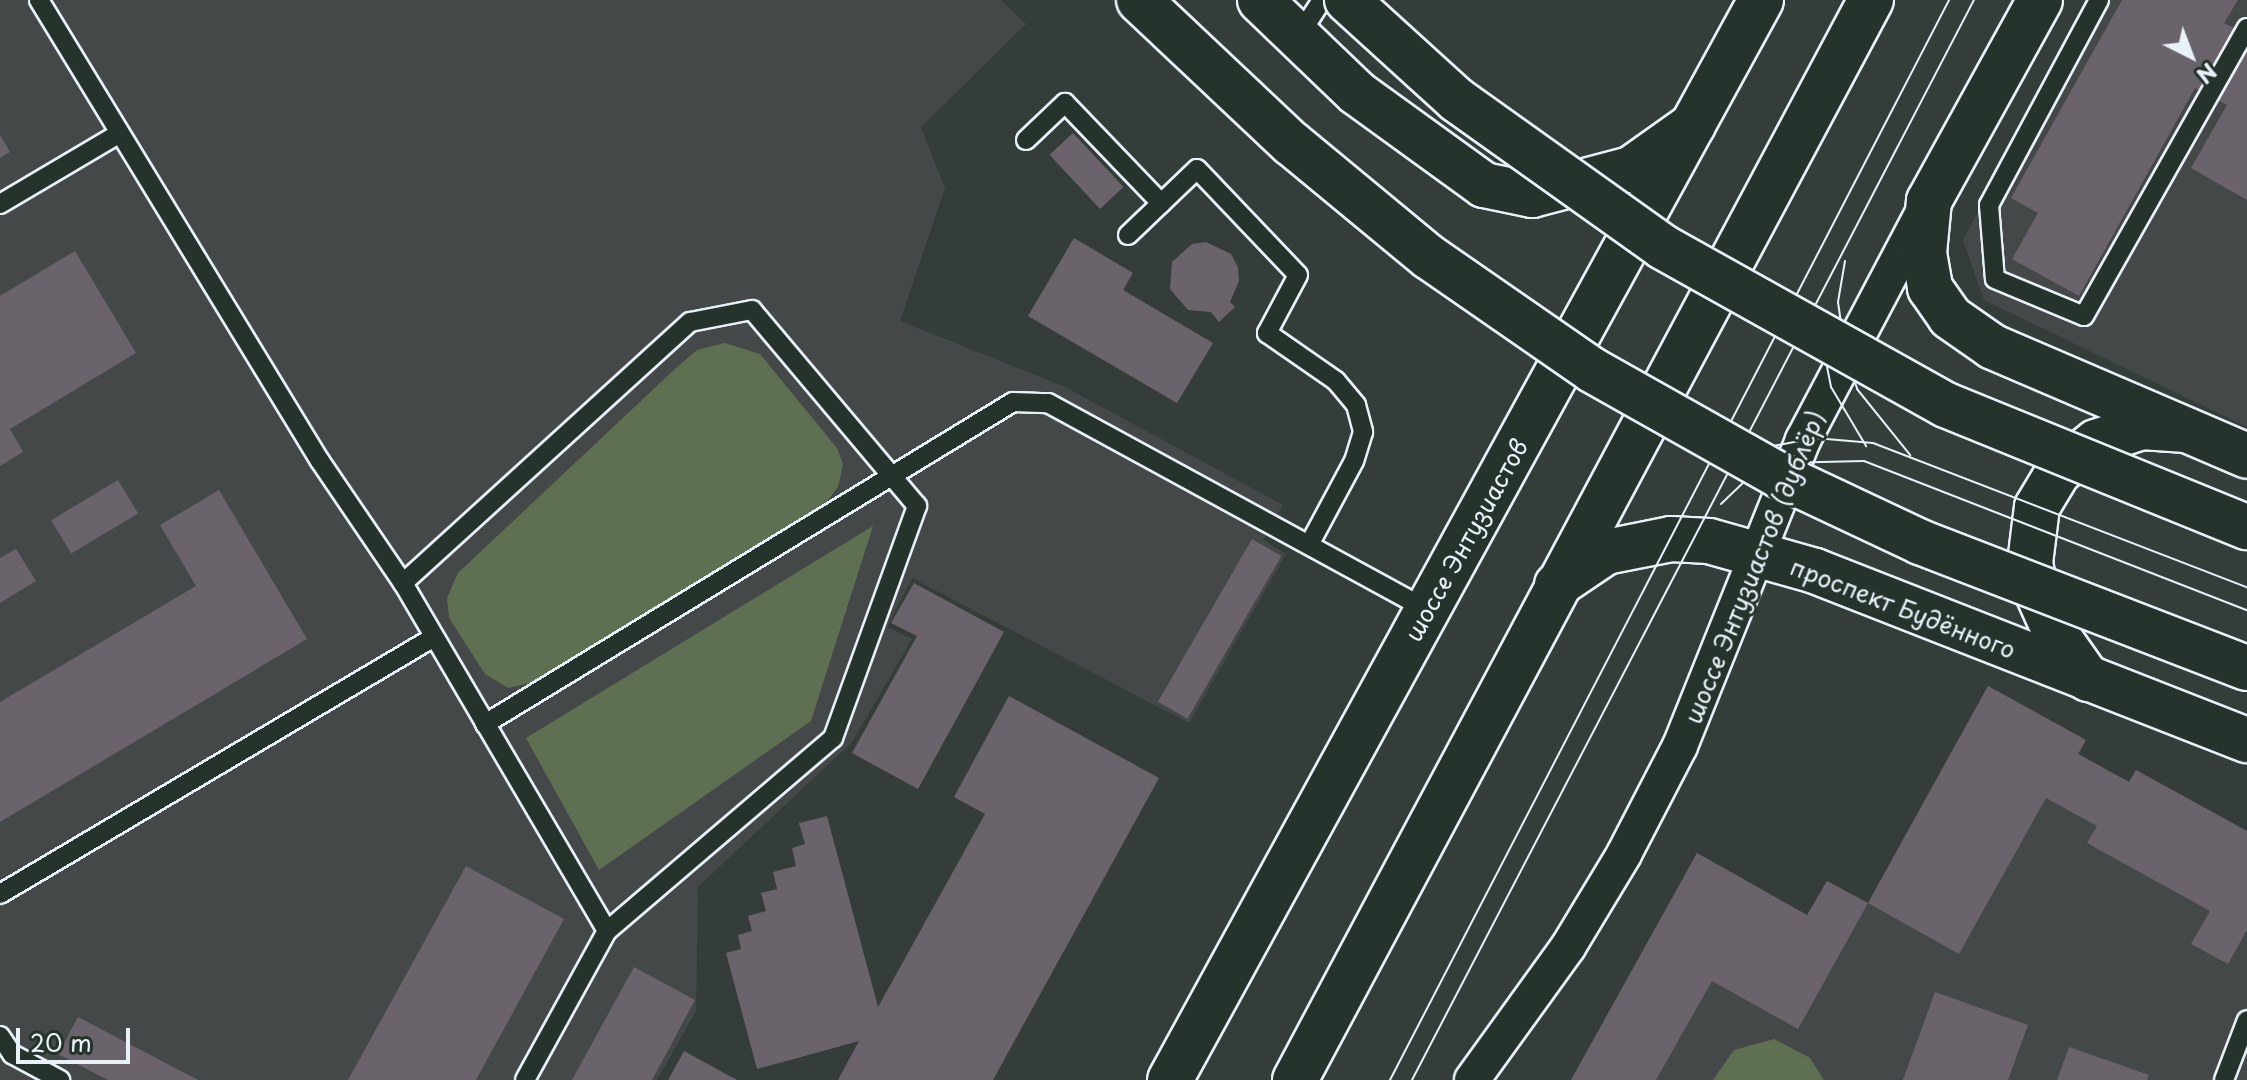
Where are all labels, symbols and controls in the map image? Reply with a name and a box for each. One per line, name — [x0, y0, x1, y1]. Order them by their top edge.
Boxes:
north arrow — [2151, 16, 2231, 96]
text: N — [2190, 56, 2225, 92]
street label: шоссе Энтузиастов (дублёр) — [1678, 405, 1830, 729]
street label: шоссе Энтузиастов — [1398, 433, 1534, 647]
street label: проспект Будённого — [1786, 552, 2020, 664]
scale bar — [20, 1012, 134, 1062]
text: 20 m — [30, 1024, 92, 1060]

